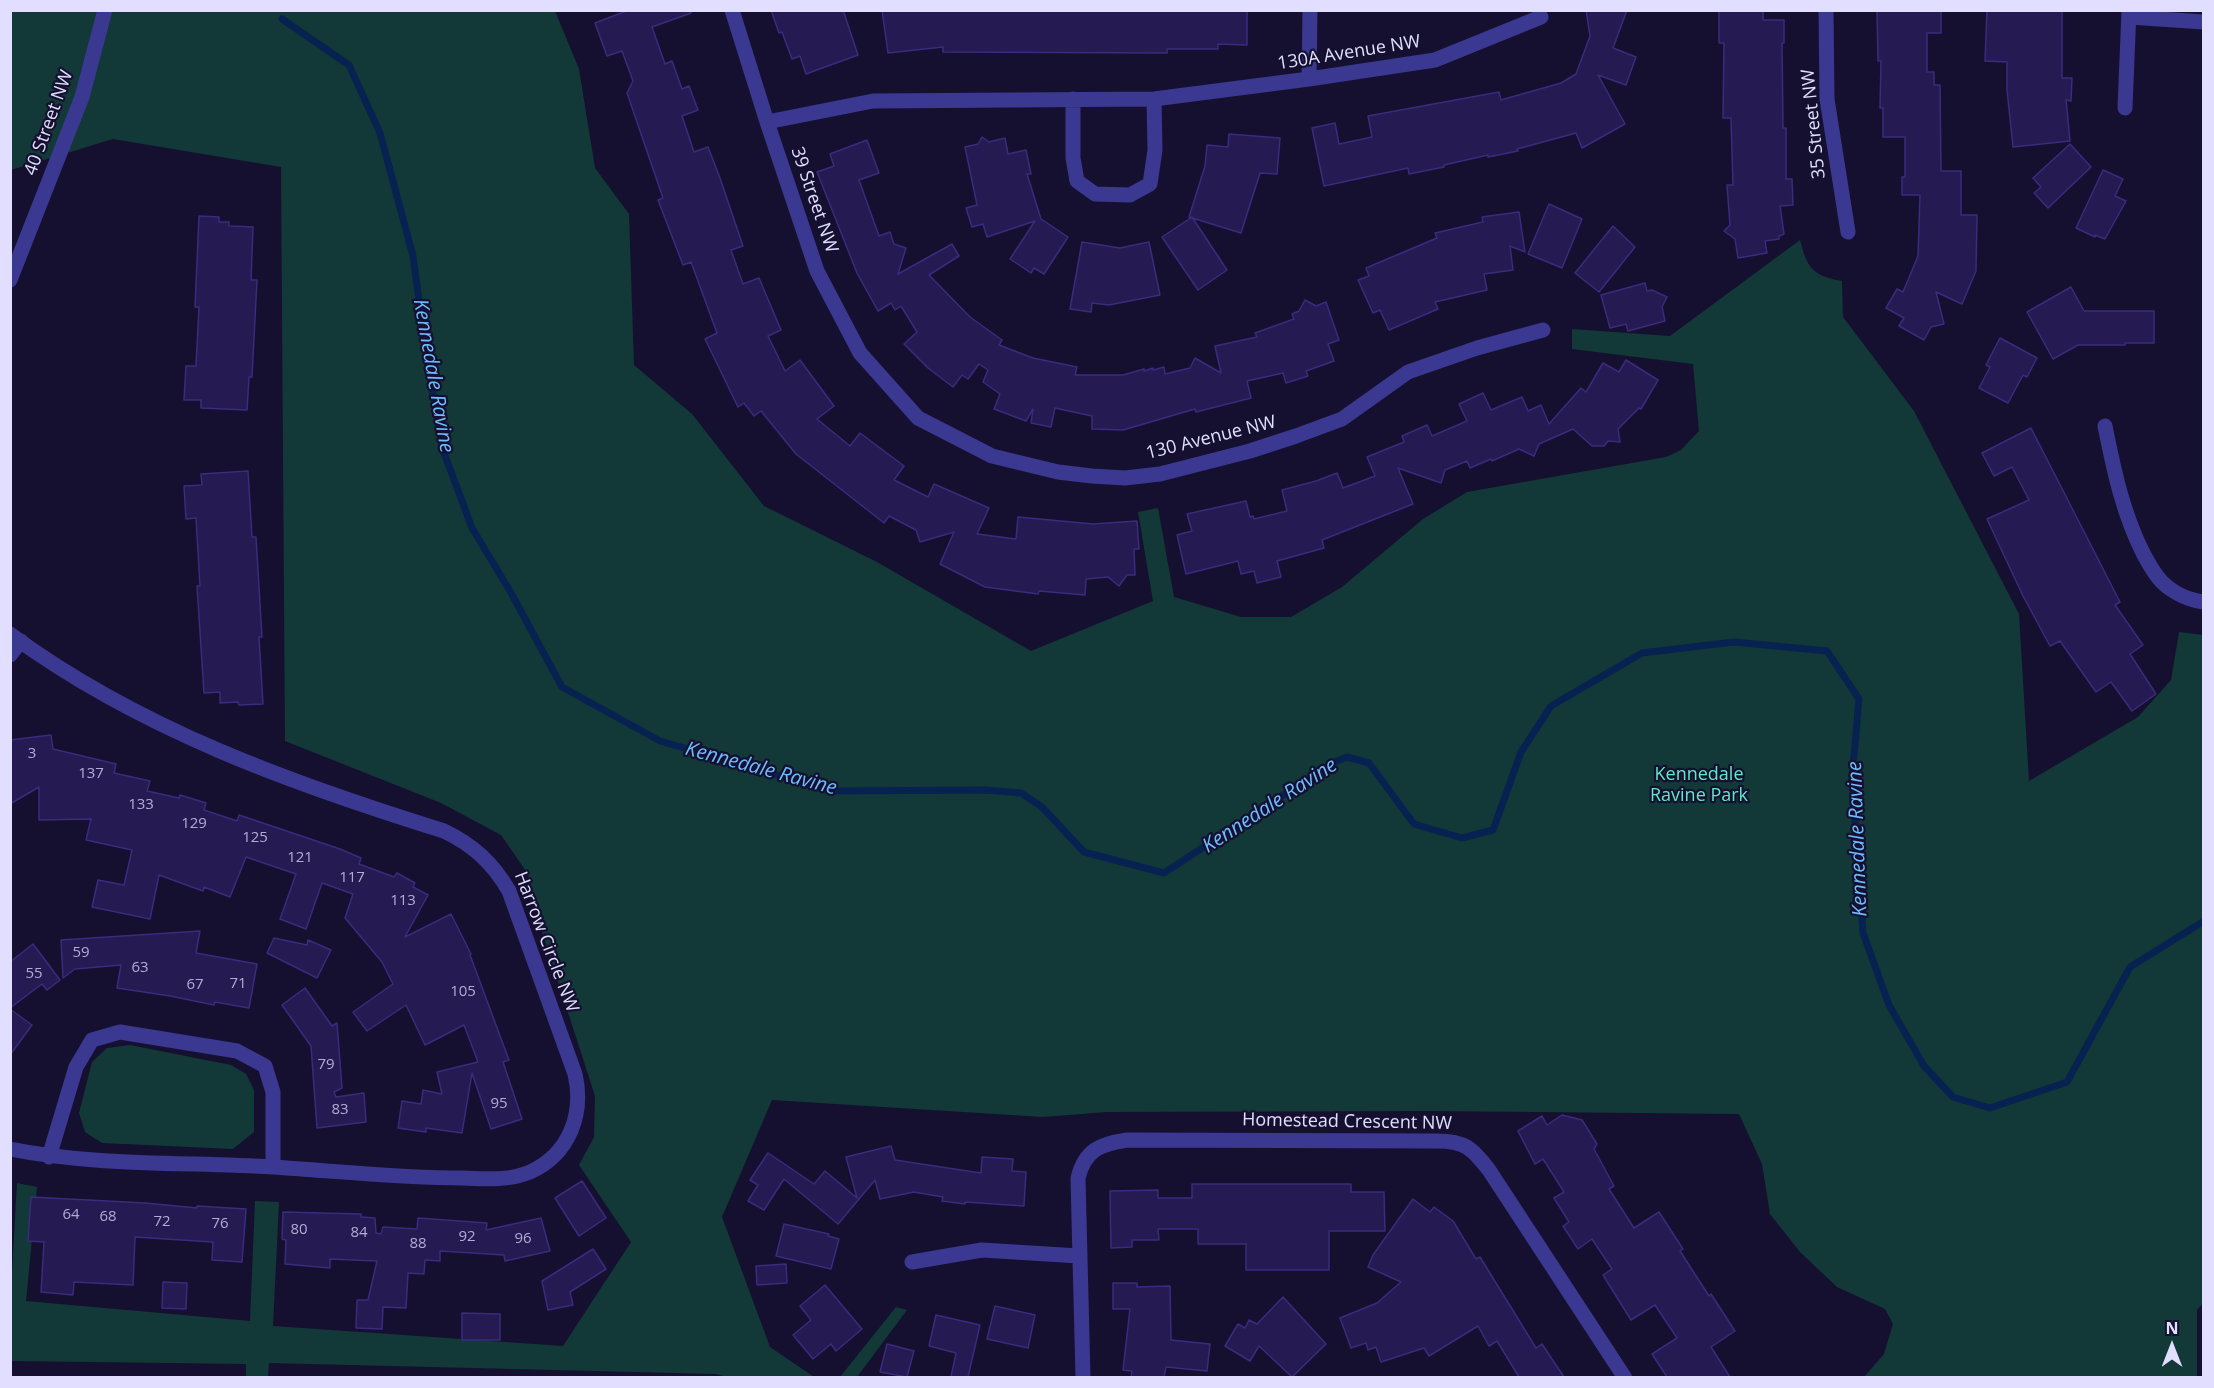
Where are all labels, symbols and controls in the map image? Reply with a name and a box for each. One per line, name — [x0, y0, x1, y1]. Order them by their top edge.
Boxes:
street label: 130A Avenue NW — [1276, 31, 1422, 75]
street label: 40 Street NW — [20, 67, 78, 179]
street label: 35 Street NW — [1797, 68, 1831, 180]
street label: 39 Street NW — [786, 144, 842, 256]
water label: Kennedale Ravine — [408, 297, 458, 455]
street label: 130 Avenue NW — [1144, 411, 1278, 465]
water label: Kennedale Ravine — [683, 737, 839, 801]
house number: 3 — [28, 745, 36, 763]
water label: Kennedale Ravine — [1198, 754, 1342, 858]
water label: Kennedale Ravine — [1843, 761, 1873, 917]
park label: Kennedale Ravine Park — [1650, 764, 1748, 806]
house number: 137 — [78, 765, 104, 783]
house number: 133 — [128, 796, 154, 814]
house number: 129 — [181, 815, 207, 833]
house number: 125 — [242, 829, 268, 847]
house number: 121 — [287, 849, 313, 867]
house number: 117 — [339, 869, 365, 887]
street label: Harrow Circle NW — [509, 869, 583, 1015]
house number: 113 — [390, 892, 416, 910]
house number: 59 — [72, 944, 90, 962]
house number: 63 — [131, 959, 149, 977]
house number: 55 — [25, 965, 43, 983]
house number: 71 — [229, 975, 247, 993]
house number: 67 — [186, 976, 204, 994]
house number: 105 — [450, 983, 476, 1001]
house number: 79 — [317, 1056, 335, 1074]
house number: 95 — [490, 1095, 508, 1113]
house number: 83 — [331, 1101, 349, 1119]
street label: Homestead Crescent NW — [1242, 1109, 1452, 1135]
house number: 64 — [62, 1206, 80, 1224]
house number: 68 — [99, 1208, 117, 1226]
house number: 72 — [153, 1213, 171, 1231]
house number: 76 — [211, 1215, 229, 1233]
house number: 80 — [290, 1221, 308, 1239]
house number: 84 — [350, 1224, 368, 1242]
house number: 92 — [458, 1228, 476, 1246]
house number: 96 — [514, 1230, 532, 1248]
house number: 88 — [409, 1235, 427, 1253]
north arrow — [2142, 1316, 2202, 1376]
text: N — [2165, 1317, 2179, 1339]

